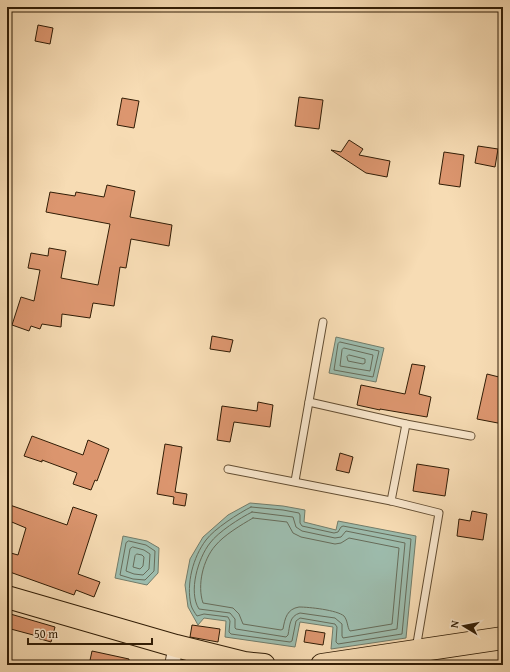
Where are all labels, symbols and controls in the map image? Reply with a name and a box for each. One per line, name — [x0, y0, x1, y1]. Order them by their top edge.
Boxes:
north arrow — [444, 606, 484, 646]
text: N — [446, 619, 463, 629]
scale bar — [28, 620, 152, 646]
text: 50 m — [34, 625, 58, 642]

